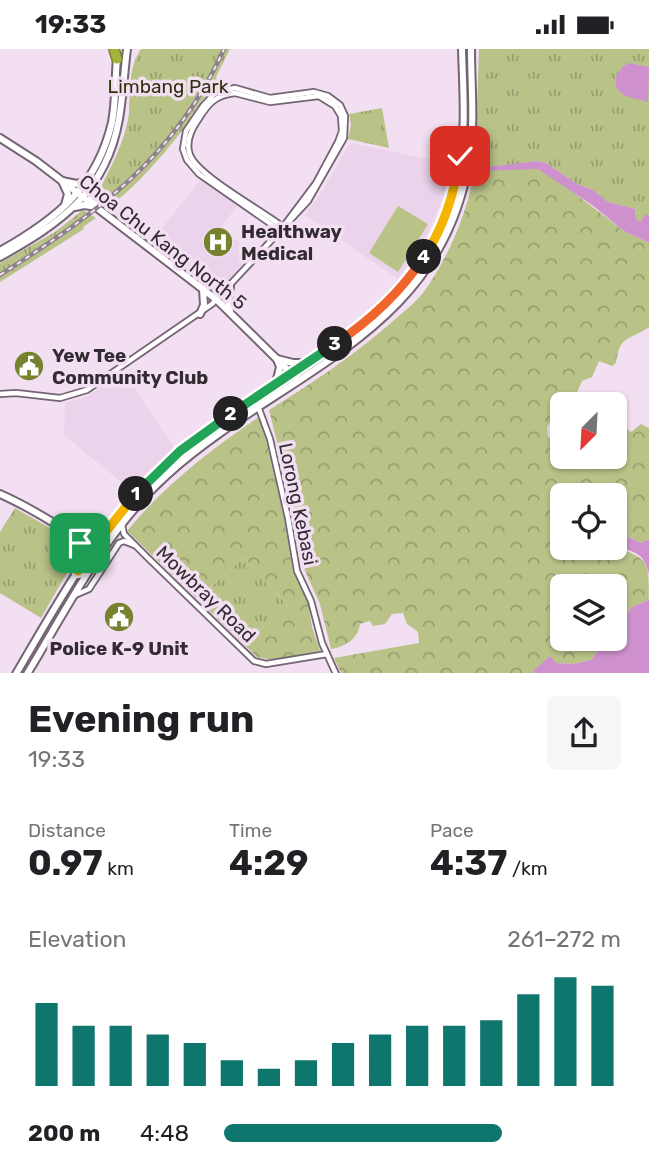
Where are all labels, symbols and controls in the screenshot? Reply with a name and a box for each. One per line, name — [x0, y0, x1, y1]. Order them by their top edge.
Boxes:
text: 19:33 — [35, 9, 106, 40]
park label: Limbang Park — [107, 75, 229, 98]
pin — [430, 126, 490, 186]
icon: check — [441, 137, 479, 175]
street label: Choa Chu Kang North 5 — [75, 169, 251, 315]
place label: Healthway Medical — [241, 220, 343, 265]
hospital icon: Healthway Medical — [201, 225, 235, 259]
pin: 4 — [406, 239, 442, 275]
text: 4 — [417, 245, 430, 268]
pin: 3 — [318, 327, 352, 361]
text: 3 — [328, 332, 341, 355]
place label: Yew Tee Community Club — [52, 344, 208, 389]
public building icon: Yew Tee Community Club — [12, 349, 46, 383]
north arrow — [550, 392, 626, 469]
map controls — [550, 392, 627, 651]
pin: 2 — [214, 397, 248, 431]
text: 2 — [224, 402, 237, 425]
street label: Lorong Kebasi — [274, 441, 322, 567]
pin: 1 — [118, 477, 154, 511]
text: 1 — [131, 482, 140, 505]
button: locate — [550, 483, 627, 560]
pin — [50, 513, 110, 573]
icon: arrive — [61, 524, 99, 562]
street label: Mowbray Road — [152, 541, 260, 647]
button: layers — [550, 574, 627, 651]
public building icon: Police K-9 Unit — [102, 600, 136, 634]
place label: Police K-9 Unit — [50, 637, 189, 660]
text: Evening run — [28, 696, 254, 742]
button: share — [547, 696, 621, 770]
text: 19:33 — [28, 745, 85, 773]
text: Distance — [28, 819, 106, 842]
text: Time — [229, 819, 272, 842]
text: Pace — [430, 819, 474, 842]
text: 0.97 — [28, 842, 103, 884]
text: 4:29 — [229, 842, 308, 884]
text: 4:37 — [430, 842, 507, 884]
text: km — [103, 857, 134, 880]
text: /km — [507, 857, 548, 880]
text: Elevation — [28, 925, 127, 953]
text: 261–272 m — [507, 925, 621, 953]
text: 200 m — [28, 1119, 100, 1147]
text: 4:48 — [140, 1119, 189, 1147]

